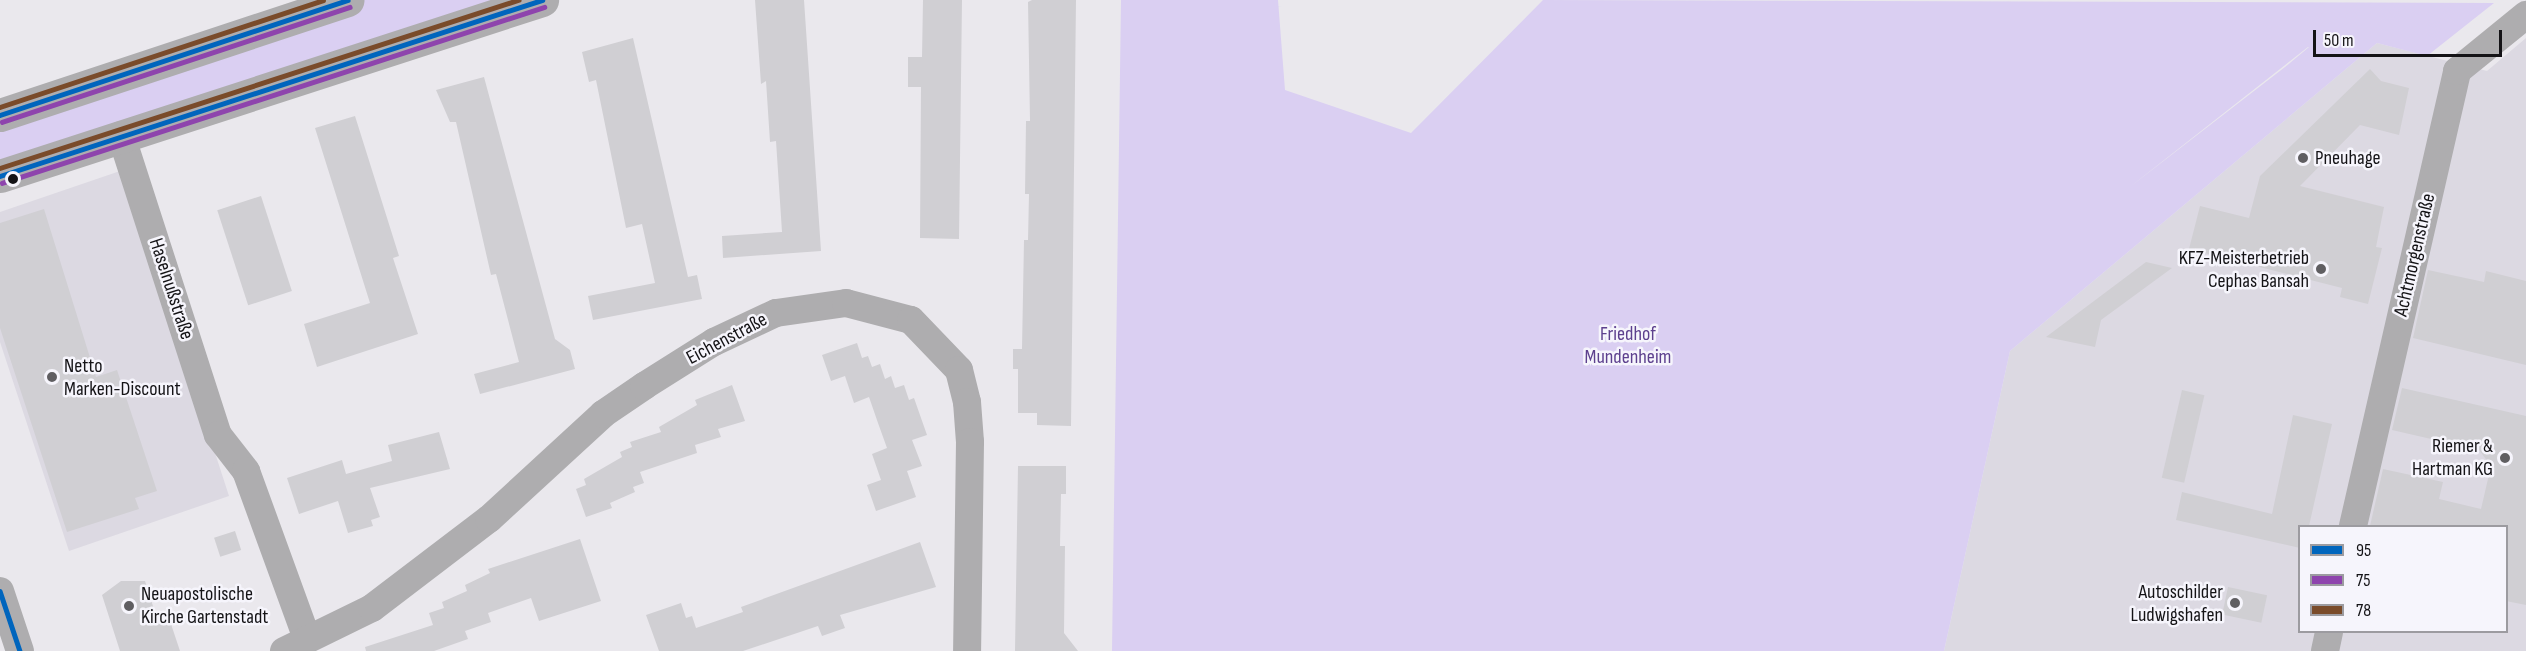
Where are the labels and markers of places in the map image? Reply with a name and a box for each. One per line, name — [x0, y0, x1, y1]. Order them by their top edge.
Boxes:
place label: Pneuhage — [2315, 146, 2381, 170]
marker: Pneuhage — [2296, 151, 2310, 165]
unlabelled marker — [7, 173, 19, 185]
place label: KFZ-Meisterbetrieb Cephas Bansah — [2179, 246, 2309, 293]
marker: KFZ-Meisterbetrieb Cephas Bansah — [2314, 262, 2328, 276]
place label: Netto Marken-Discount — [64, 354, 181, 401]
marker: Netto Marken-Discount — [45, 370, 59, 384]
place label: Riemer & Hartman KG — [2412, 434, 2493, 481]
marker: Riemer & Hartman KG — [2498, 451, 2512, 465]
place label: Autoschilder Ludwigshafen — [2131, 580, 2223, 627]
place label: Neuapostolische Kirche Gartenstadt — [141, 582, 268, 629]
marker: Autoschilder Ludwigshafen — [2228, 596, 2242, 610]
marker: Neuapostolische Kirche Gartenstadt — [122, 599, 136, 613]

